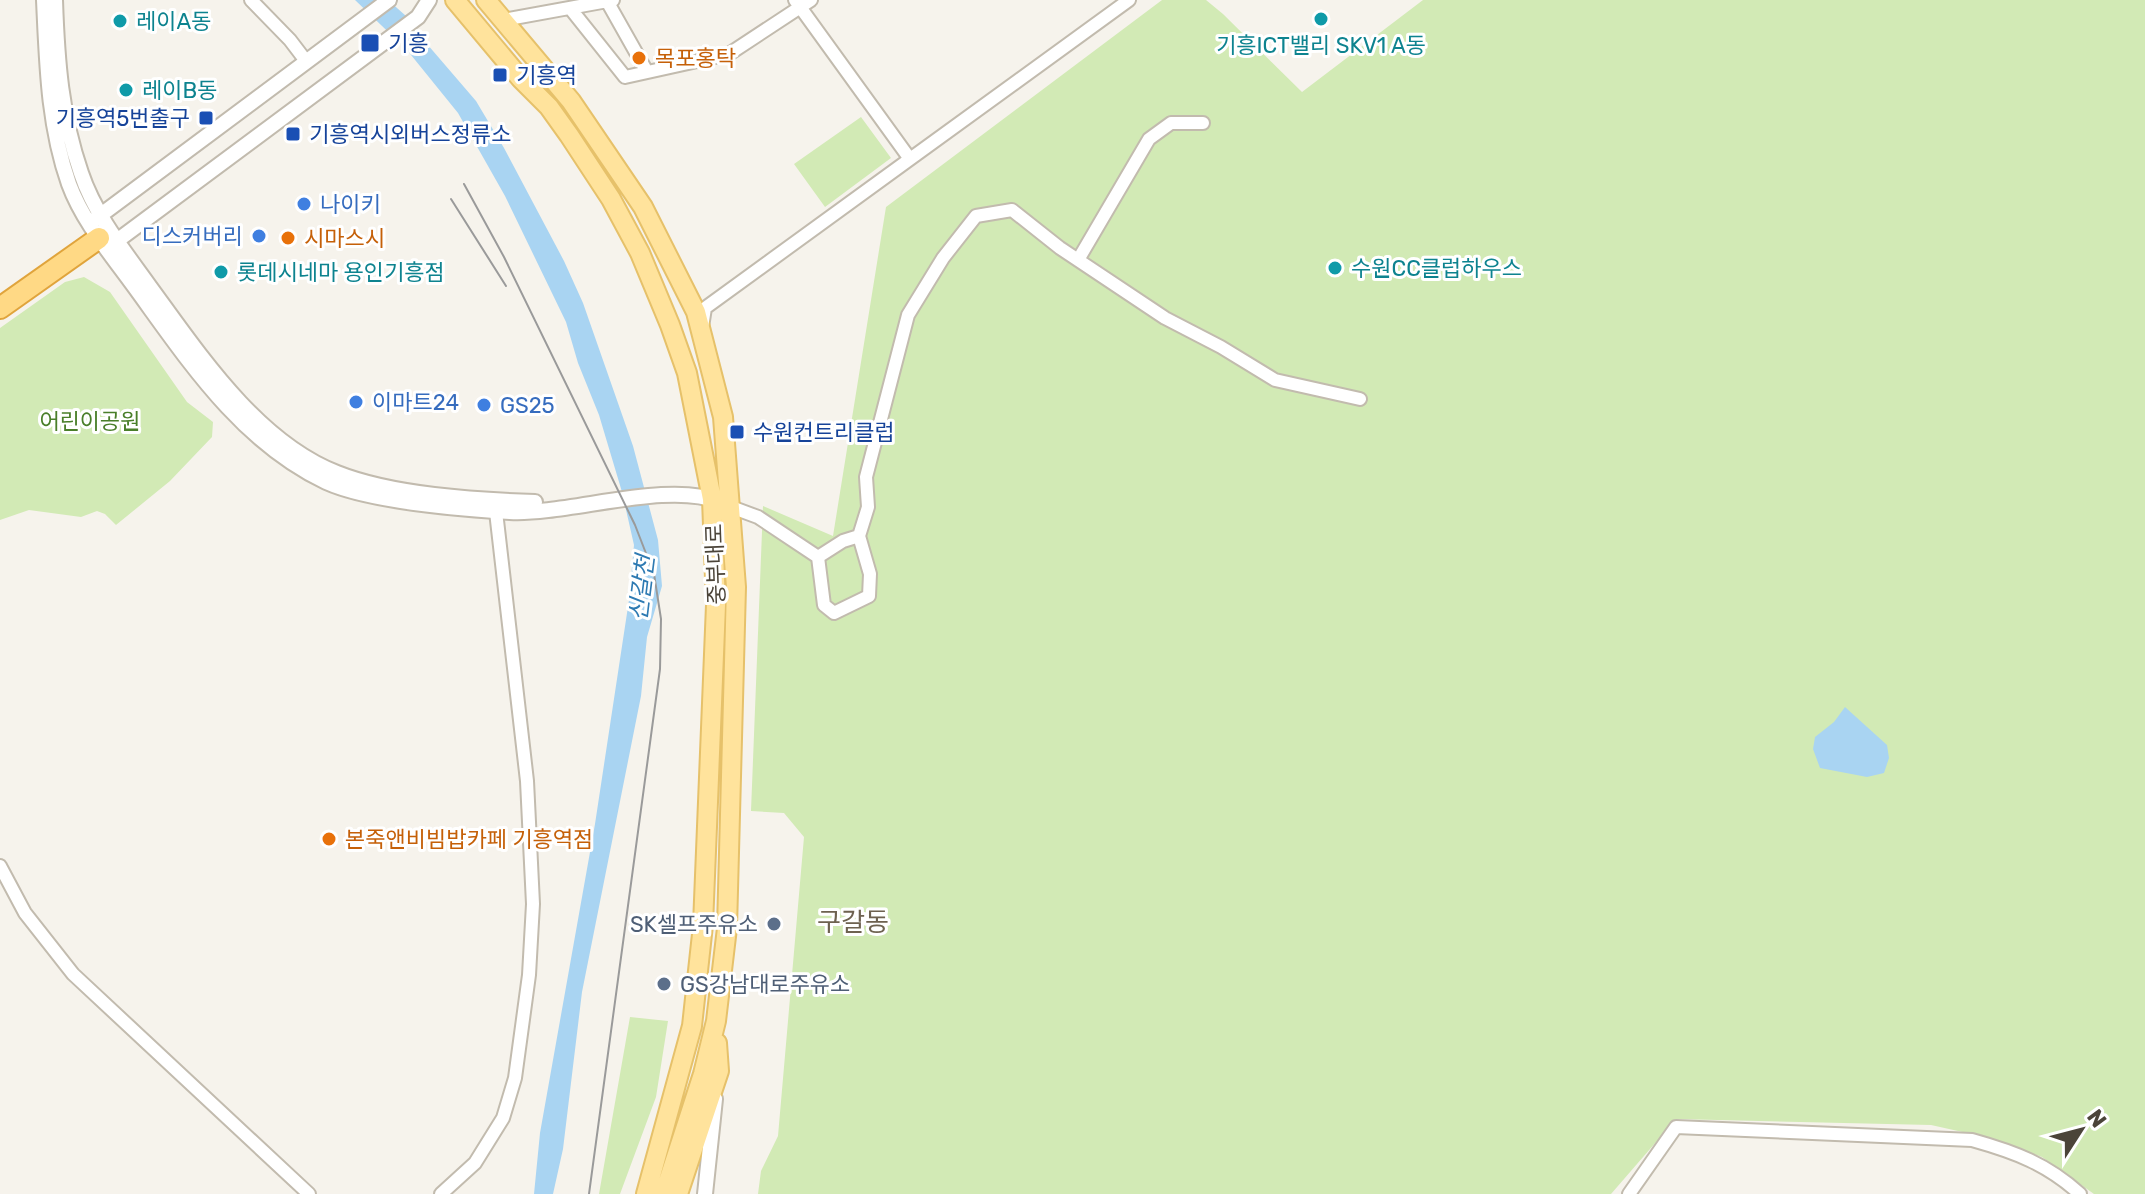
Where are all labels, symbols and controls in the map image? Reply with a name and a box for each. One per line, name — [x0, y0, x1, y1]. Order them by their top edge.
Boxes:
place label: 레이A동 — [136, 8, 211, 35]
marker: 기흥ICT밸리 SKV1 A동 — [1312, 10, 1330, 28]
marker: 레이A동 — [111, 12, 129, 30]
place label: 기흥 — [388, 30, 428, 57]
marker: 기흥 — [359, 32, 381, 54]
place label: 기흥ICT밸리 SKV1 A동 — [1216, 32, 1426, 59]
place label: 목포홍탁 — [655, 45, 736, 72]
marker: 목포홍탁 — [630, 49, 648, 67]
place label: 기흥역 — [516, 62, 577, 89]
marker: 기흥역 — [491, 66, 509, 84]
place label: 레이B동 — [142, 77, 217, 104]
marker: 레이B동 — [117, 81, 135, 99]
place label: 기흥역5번출구 — [55, 105, 190, 132]
marker: 기흥역5번출구 — [197, 109, 215, 127]
place label: 기흥역시외버스정류소 — [309, 121, 511, 148]
marker: 기흥역시외버스정류소 — [284, 125, 302, 143]
place label: 나이키 — [320, 191, 381, 218]
marker: 나이키 — [295, 195, 313, 213]
place label: 디스커버리 — [142, 223, 243, 250]
place label: 시마스시 — [304, 225, 385, 252]
marker: 디스커버리 — [250, 227, 268, 245]
marker: 시마스시 — [279, 229, 297, 247]
place label: 수원CC클럽하우스 — [1351, 255, 1522, 282]
place label: 롯데시네마 용인기흥점 — [237, 259, 445, 286]
marker: 수원CC클럽하우스 — [1326, 259, 1344, 277]
marker: 롯데시네마 용인기흥점 — [212, 263, 230, 281]
place label: 이마트24 — [372, 389, 459, 416]
place label: GS25 — [500, 392, 555, 419]
marker: 이마트24 — [347, 393, 365, 411]
marker: GS25 — [475, 396, 493, 414]
park label: 어린이공원 — [39, 408, 141, 435]
place label: 수원컨트리클럽 — [753, 419, 895, 446]
marker: 수원컨트리클럽 — [728, 423, 746, 441]
street label: 중부대로 — [701, 523, 730, 605]
water label: 신갈천 — [624, 551, 660, 623]
place label: 본죽앤비빔밥카페 기흥역점 — [345, 826, 593, 853]
marker: 본죽앤비빔밥카페 기흥역점 — [320, 830, 338, 848]
district label: 구갈동 — [817, 907, 889, 938]
place label: SK셀프주유소 — [630, 911, 758, 938]
marker: SK셀프주유소 — [765, 915, 783, 933]
place label: GS강남대로주유소 — [680, 971, 850, 998]
marker: GS강남대로주유소 — [655, 975, 673, 993]
north arrow — [2041, 1090, 2121, 1170]
text: N — [2081, 1104, 2112, 1133]

